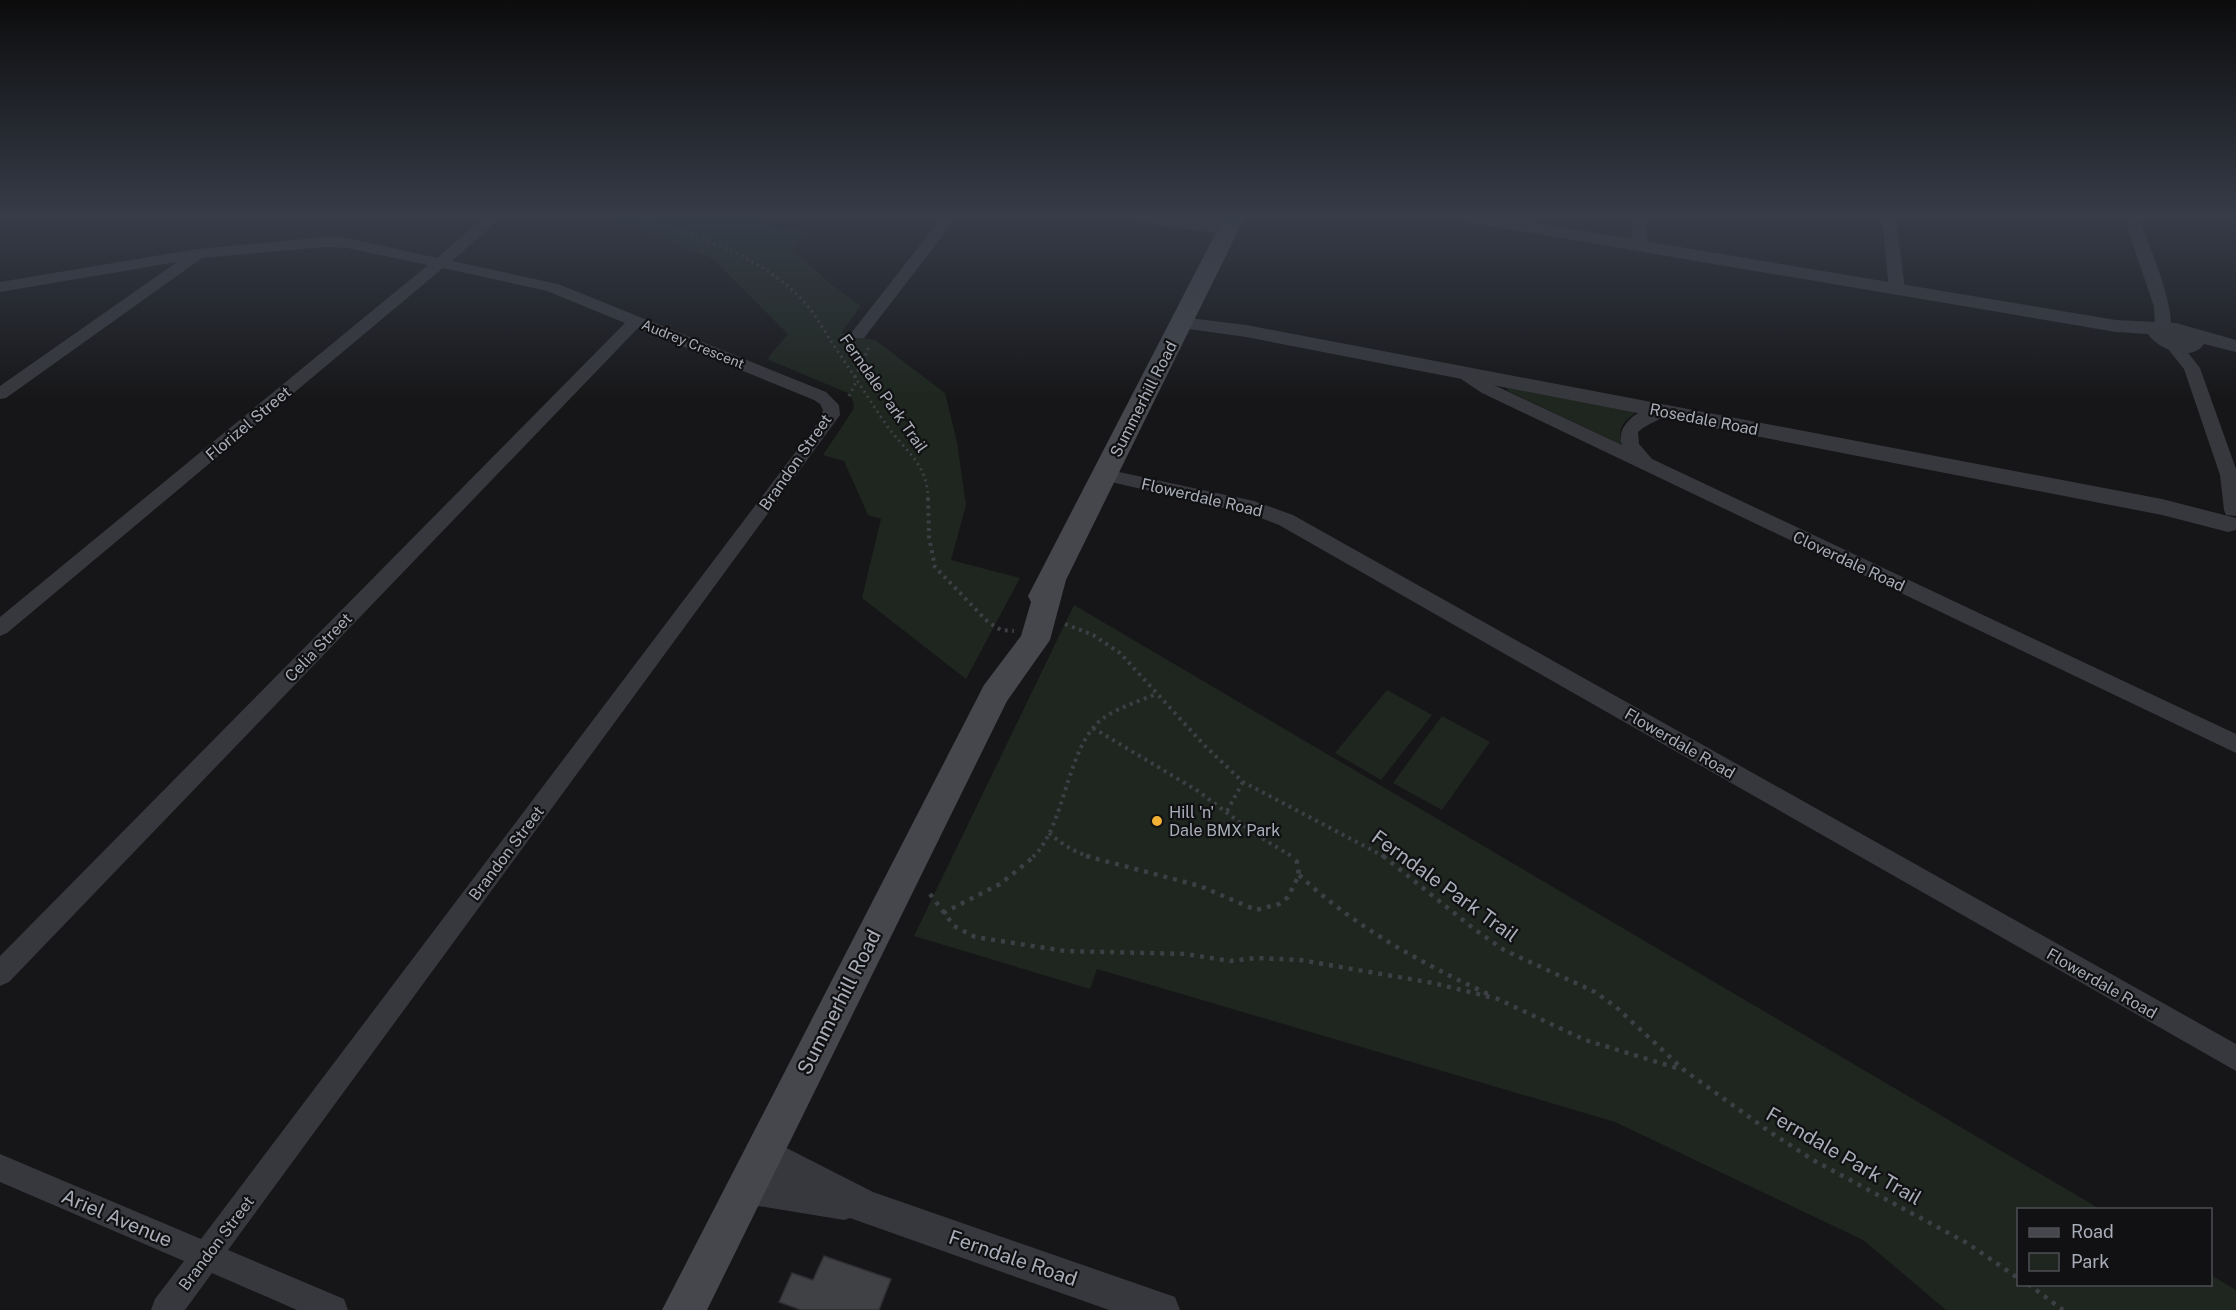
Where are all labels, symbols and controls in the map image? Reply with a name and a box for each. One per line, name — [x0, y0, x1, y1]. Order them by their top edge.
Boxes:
street label: Audrey Crescent — [639, 316, 747, 372]
street label: Ferndale Park Trail — [836, 330, 932, 456]
street label: Summerhill Road — [1106, 338, 1181, 460]
street label: Florizel Street — [202, 382, 295, 465]
street label: Rosedale Road — [1648, 400, 1760, 439]
street label: Brandon Street — [755, 410, 836, 514]
street label: Flowerdale Road — [1139, 474, 1264, 521]
street label: Cloverdale Road — [1790, 527, 1908, 596]
street label: Celia Street — [281, 609, 356, 686]
street label: Flowerdale Road — [1621, 704, 1738, 783]
street label: Brandon Street — [465, 802, 548, 904]
place label: Hill 'n' Dale BMX Park — [1169, 803, 1280, 840]
marker: Hill 'n' Dale BMX Park — [1150, 814, 1164, 828]
street label: Ferndale Park Trail — [1367, 825, 1523, 947]
street label: Summerhill Road — [792, 925, 886, 1079]
street label: Flowerdale Road — [2043, 944, 2160, 1023]
street label: Ferndale Park Trail — [1762, 1102, 1926, 1210]
street label: Ariel Avenue — [58, 1184, 176, 1252]
street label: Brandon Street — [175, 1192, 258, 1294]
legend — [2017, 1208, 2212, 1286]
text: Road — [2071, 1221, 2114, 1242]
street label: Ferndale Road — [946, 1225, 1080, 1291]
text: Park — [2071, 1251, 2109, 1272]

